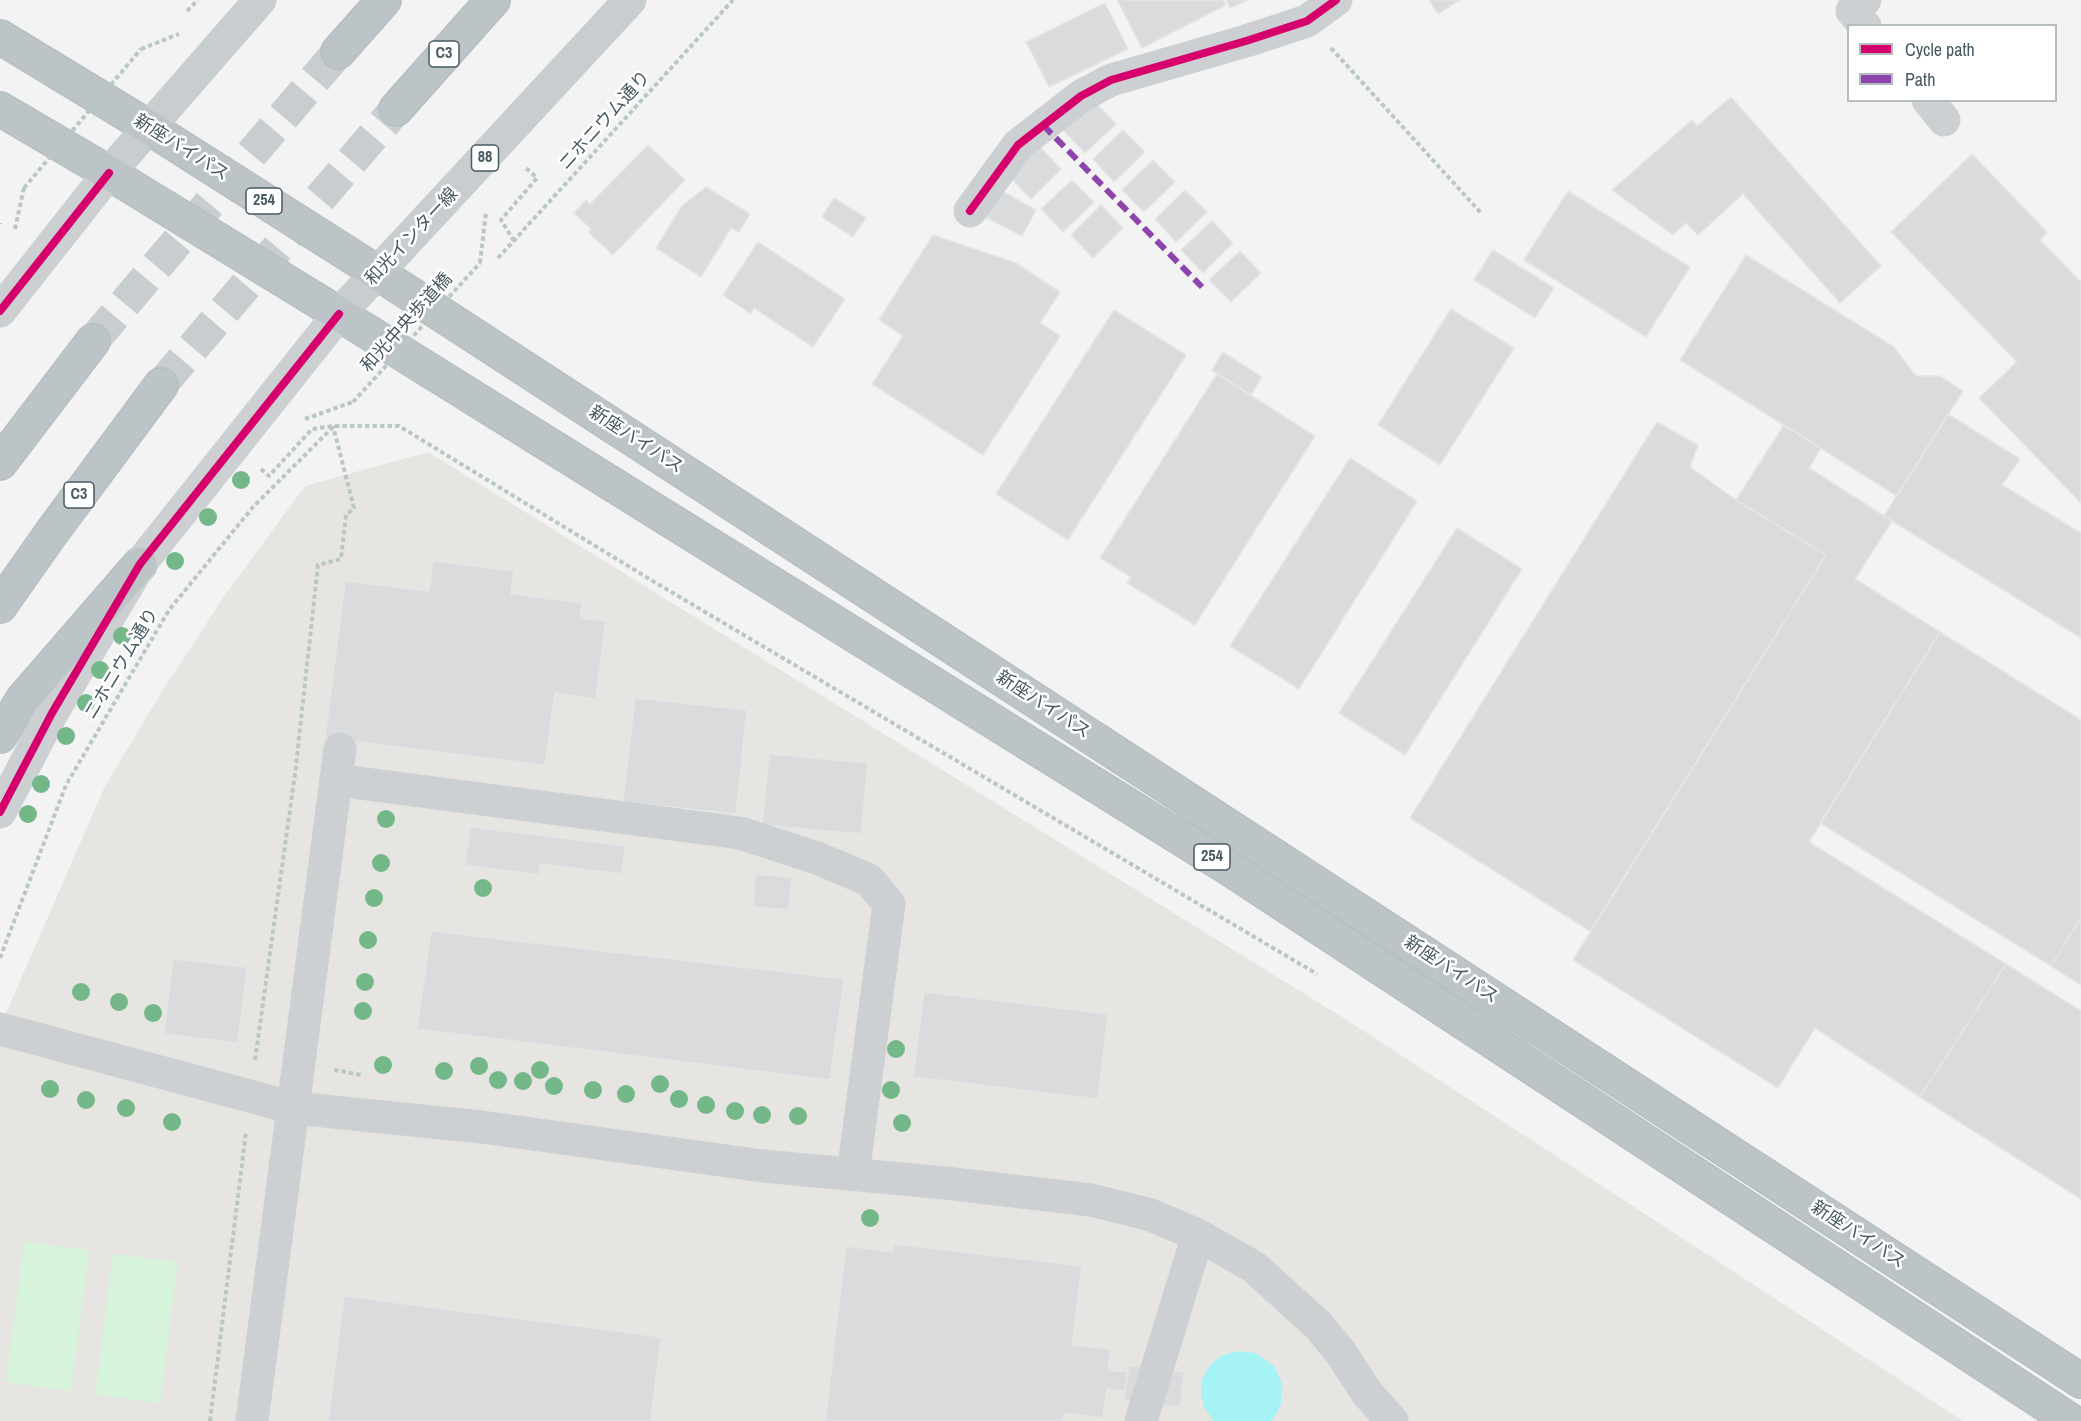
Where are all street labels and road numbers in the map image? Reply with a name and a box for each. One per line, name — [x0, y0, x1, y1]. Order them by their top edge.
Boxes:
road number: C3 — [429, 41, 459, 67]
street label: ニホニウム通り — [555, 67, 655, 175]
street label: 新座バイパス — [129, 110, 233, 186]
road number: 88 — [472, 145, 498, 171]
street label: 和光インター線 — [361, 184, 463, 290]
road number: 254 — [246, 188, 282, 214]
street label: 和光中央歩道橋 — [357, 269, 457, 377]
street label: 新座バイパス — [585, 402, 687, 478]
road number: C3 — [64, 482, 94, 508]
street label: ニホニウム通り — [80, 604, 164, 724]
street label: 新座バイパス — [992, 667, 1094, 743]
road number: 254 — [1194, 844, 1230, 870]
street label: 新座バイパス — [1400, 932, 1502, 1008]
street label: 新座バイパス — [1807, 1197, 1909, 1273]

